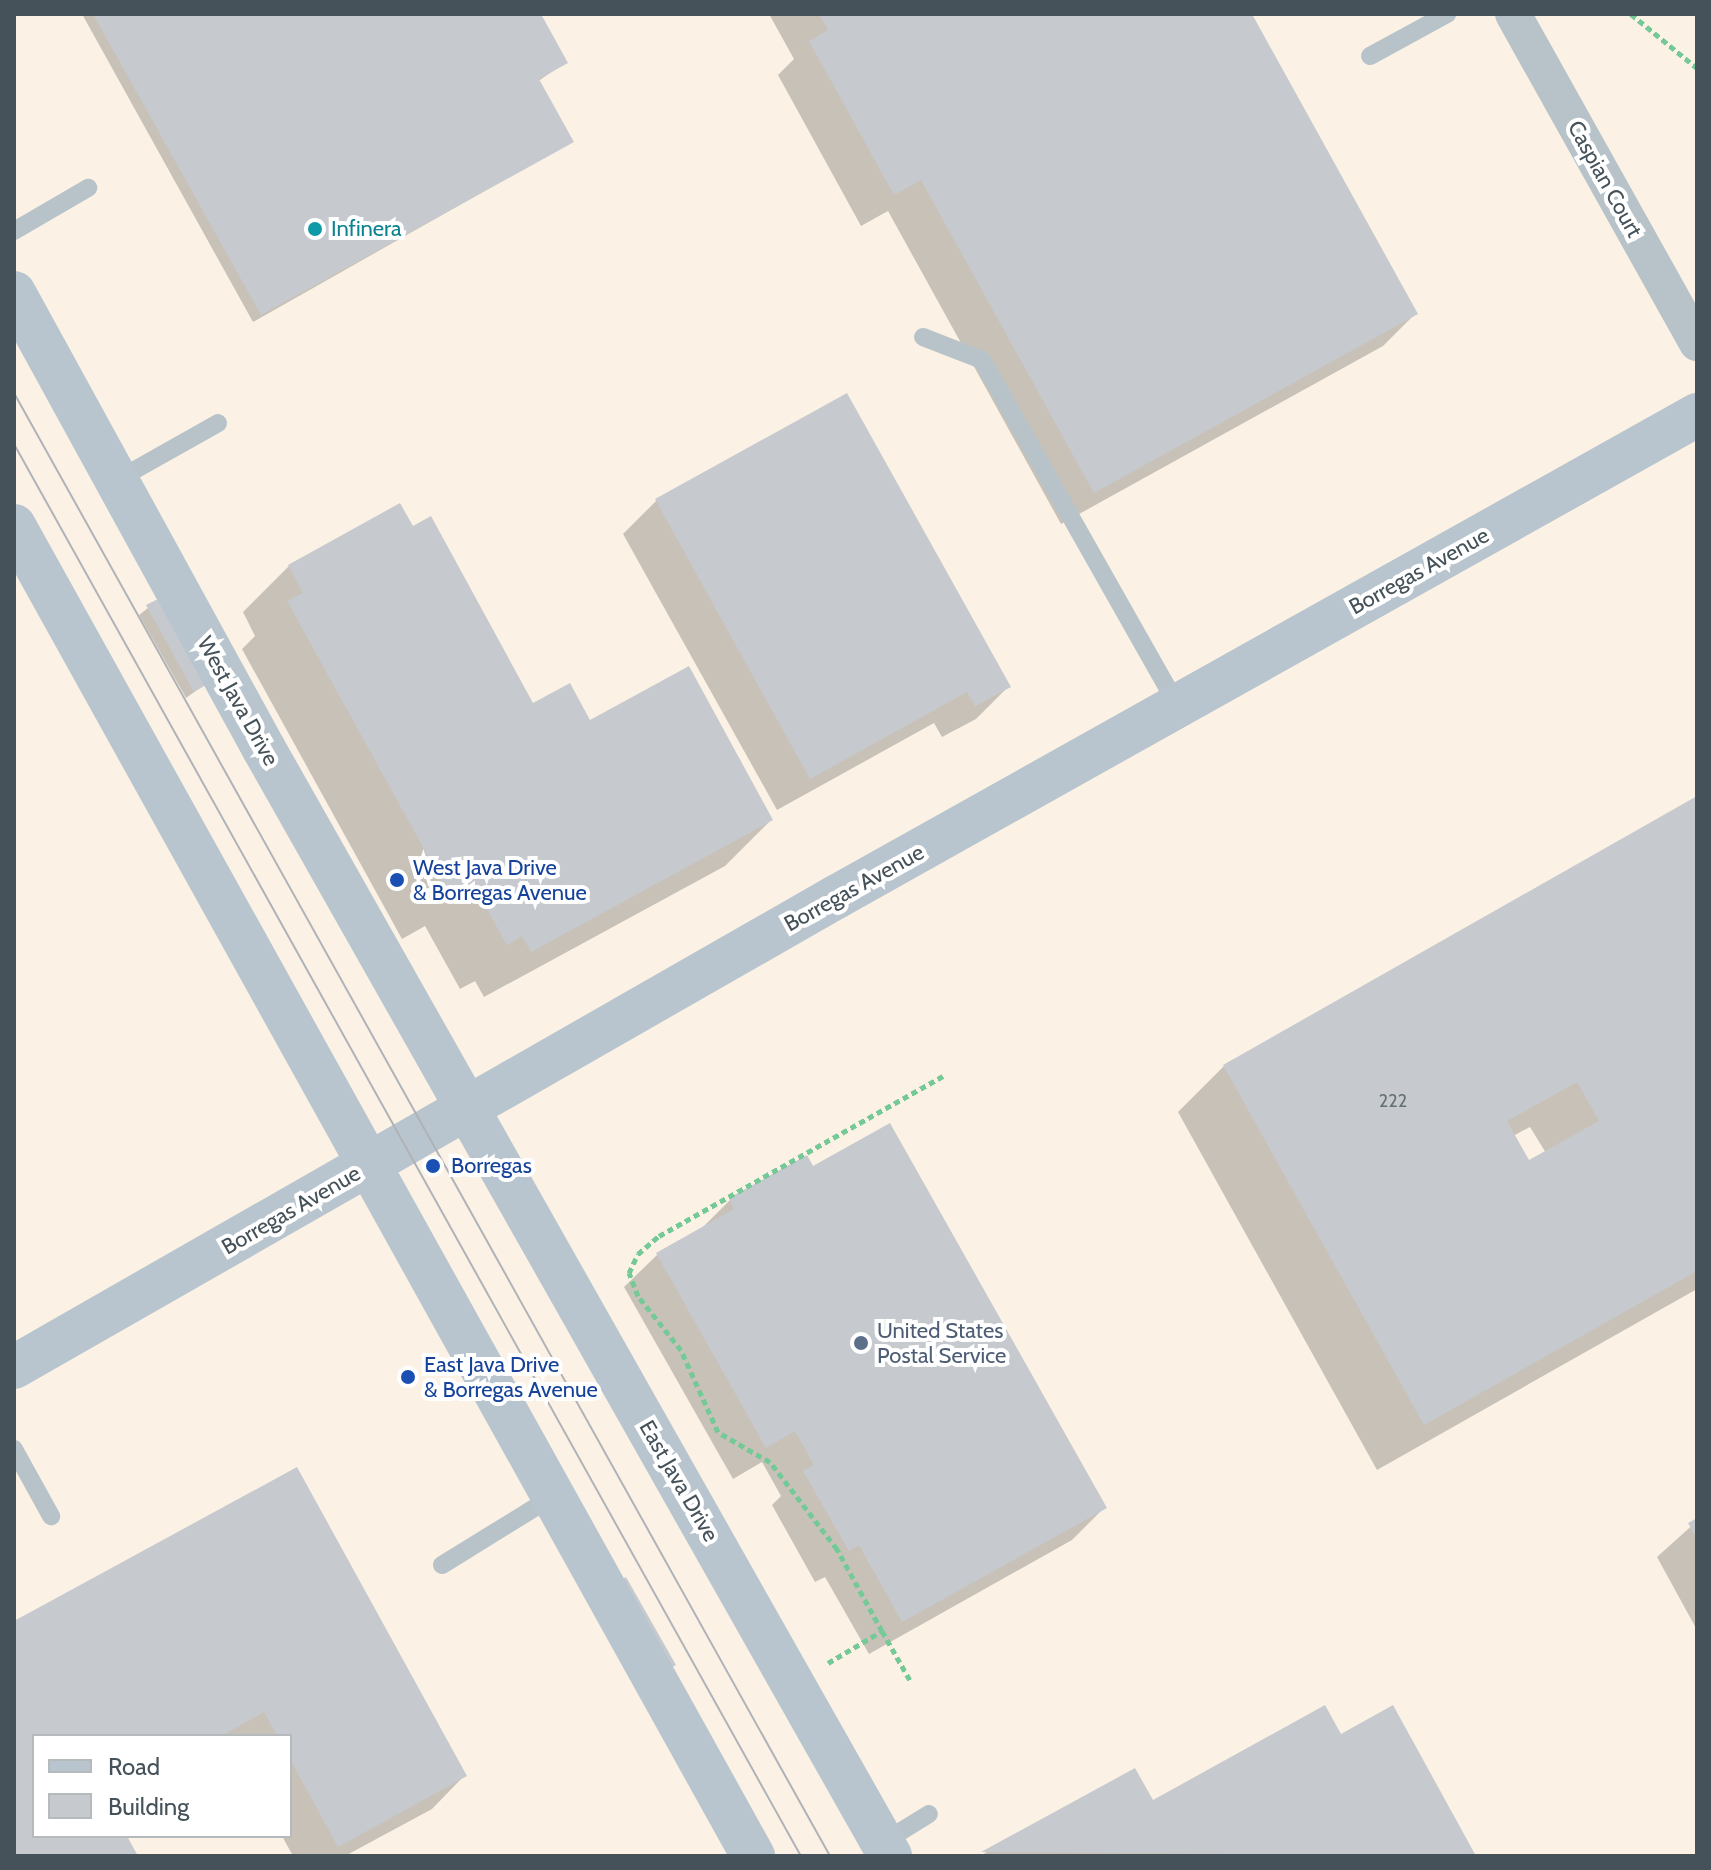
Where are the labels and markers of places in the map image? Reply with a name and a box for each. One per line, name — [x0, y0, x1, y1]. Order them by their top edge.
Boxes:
place label: Infinera — [331, 216, 401, 242]
marker: Infinera — [306, 220, 324, 238]
place label: West Java Drive & Borregas Avenue — [413, 854, 587, 906]
marker: West Java Drive & Borregas Avenue — [388, 871, 406, 889]
place label: Borregas — [451, 1153, 532, 1179]
marker: Borregas — [422, 1155, 444, 1177]
place label: United States Postal Service — [877, 1317, 1006, 1368]
marker: United States Postal Service — [852, 1334, 870, 1352]
place label: East Java Drive & Borregas Avenue — [424, 1351, 598, 1402]
marker: East Java Drive & Borregas Avenue — [399, 1368, 417, 1386]

